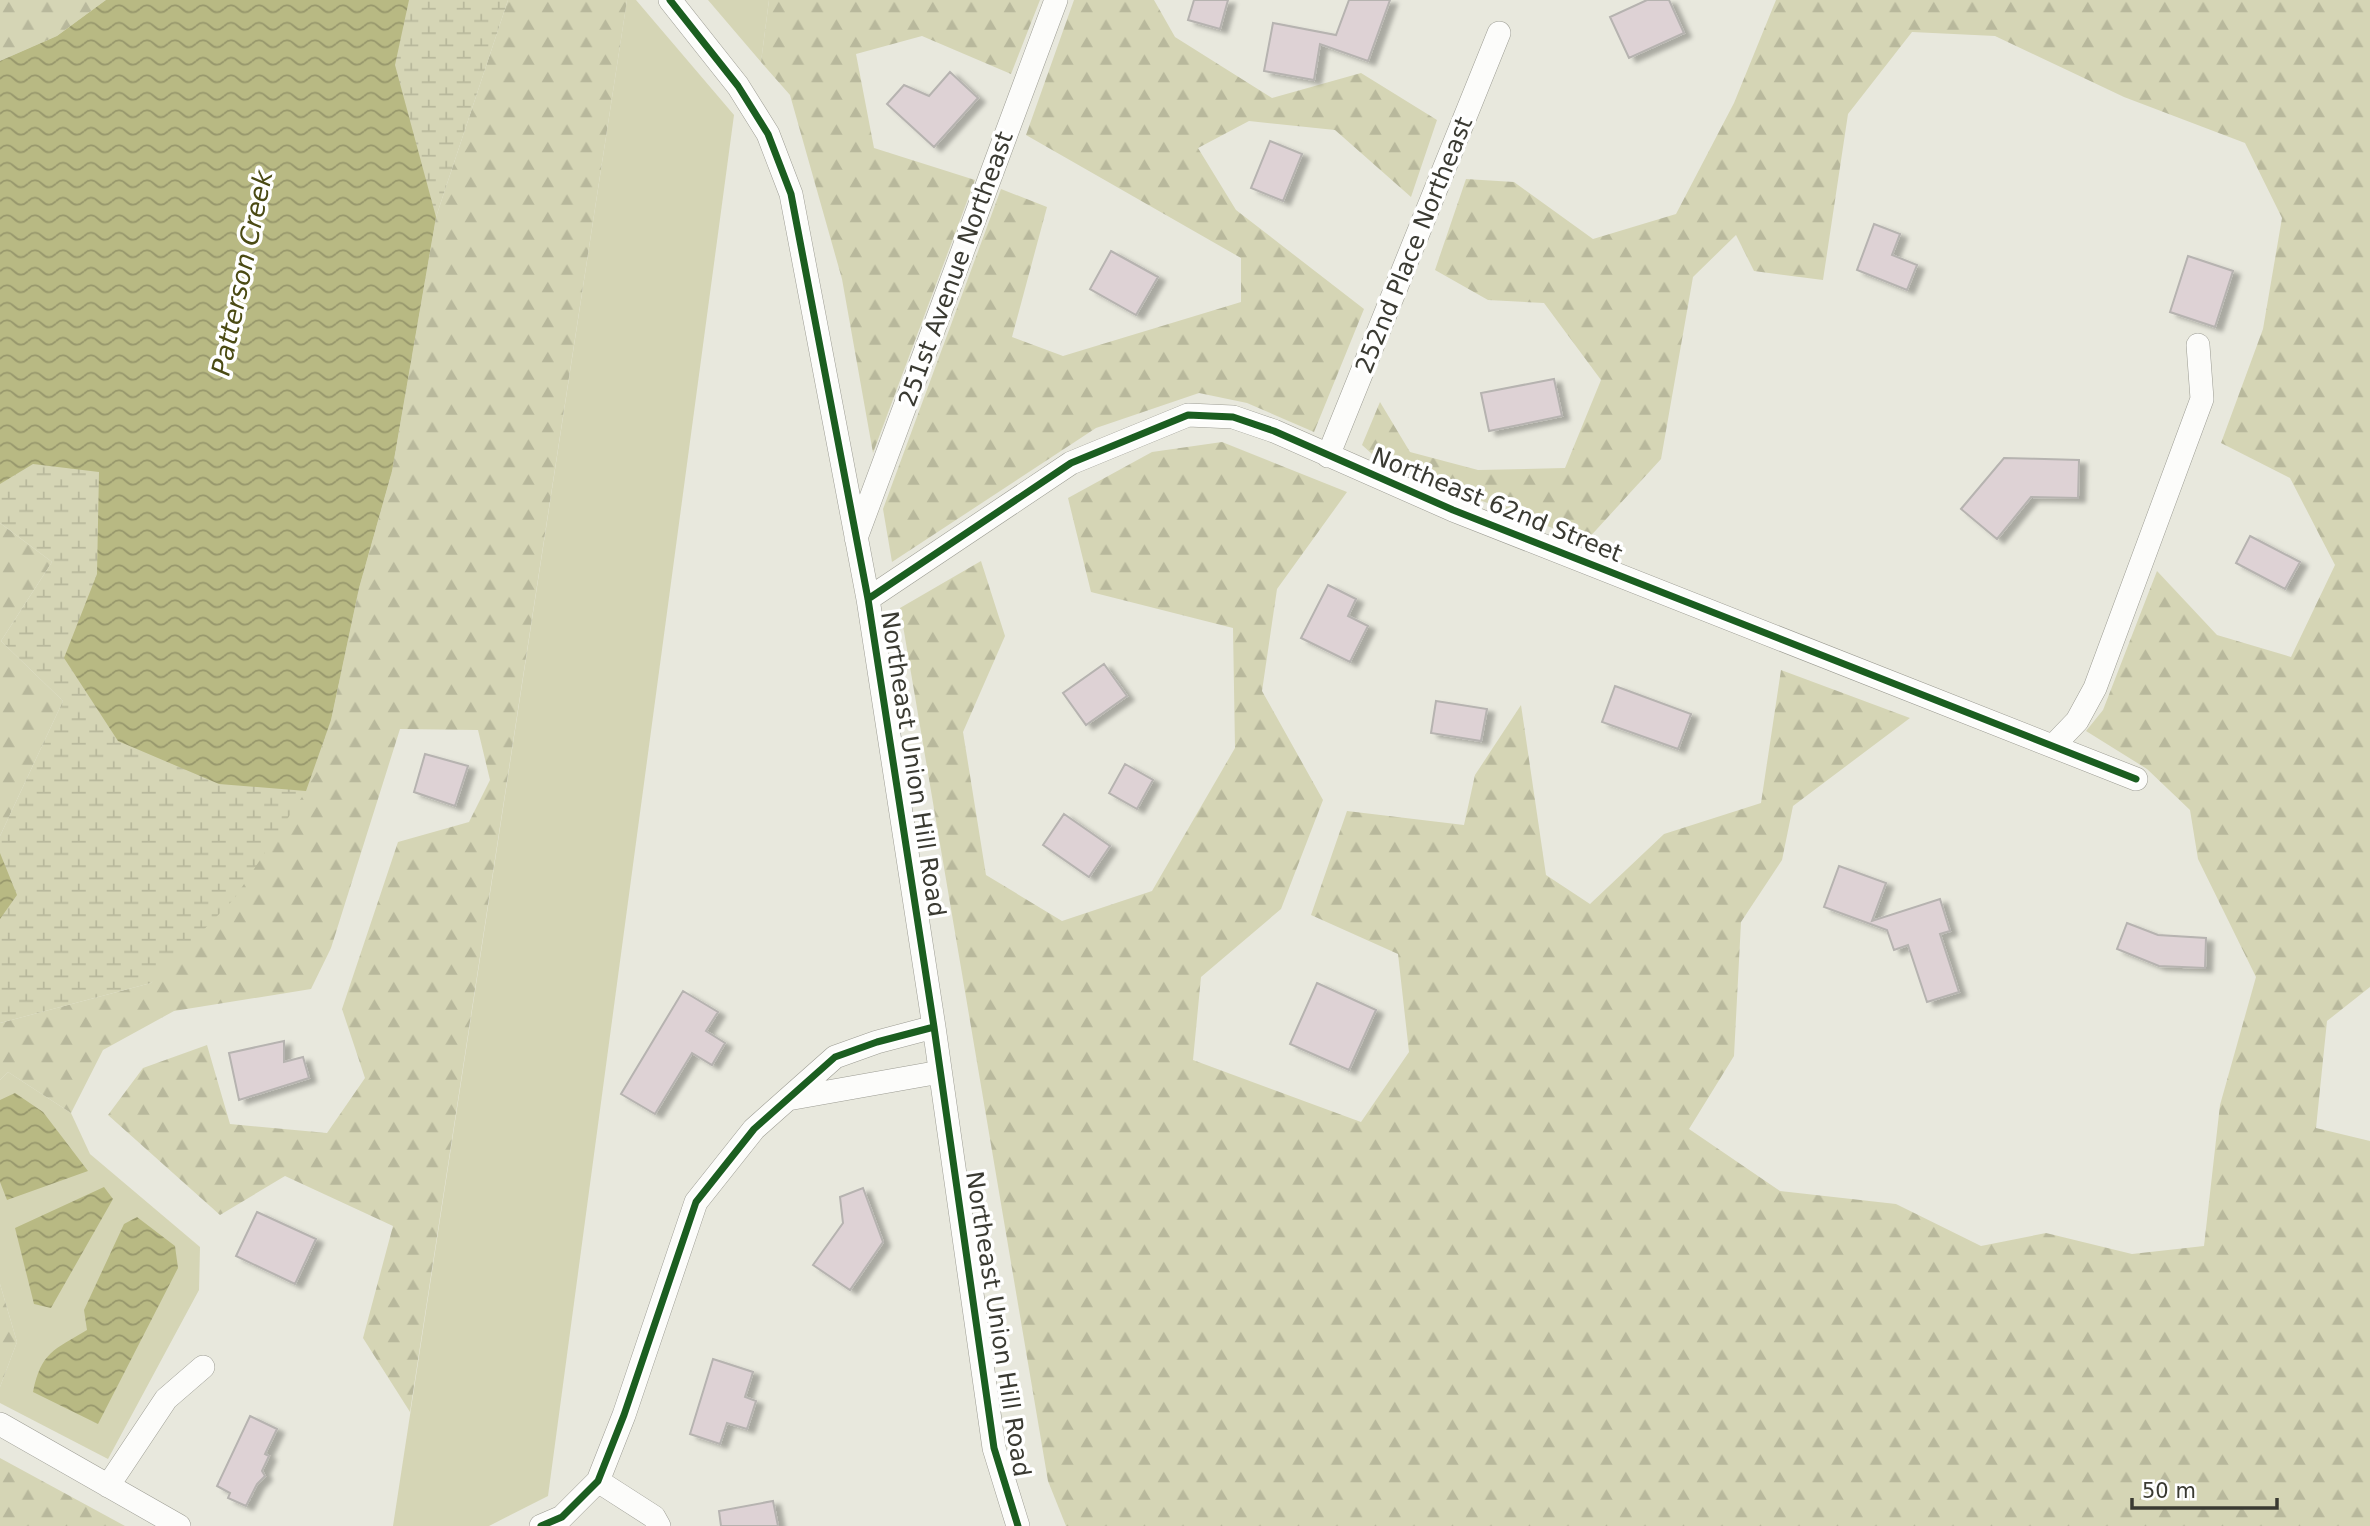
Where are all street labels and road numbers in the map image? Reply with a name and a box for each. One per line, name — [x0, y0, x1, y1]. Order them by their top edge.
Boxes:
street label: 252nd Place Northeast — [1350, 113, 1478, 377]
street label: 251st Avenue Northeast — [893, 128, 1019, 410]
street label: Northeast 62nd Street — [1368, 442, 1626, 568]
street label: Northeast Union Hill Road — [875, 609, 951, 919]
street label: Northeast Union Hill Road — [960, 1169, 1036, 1479]

